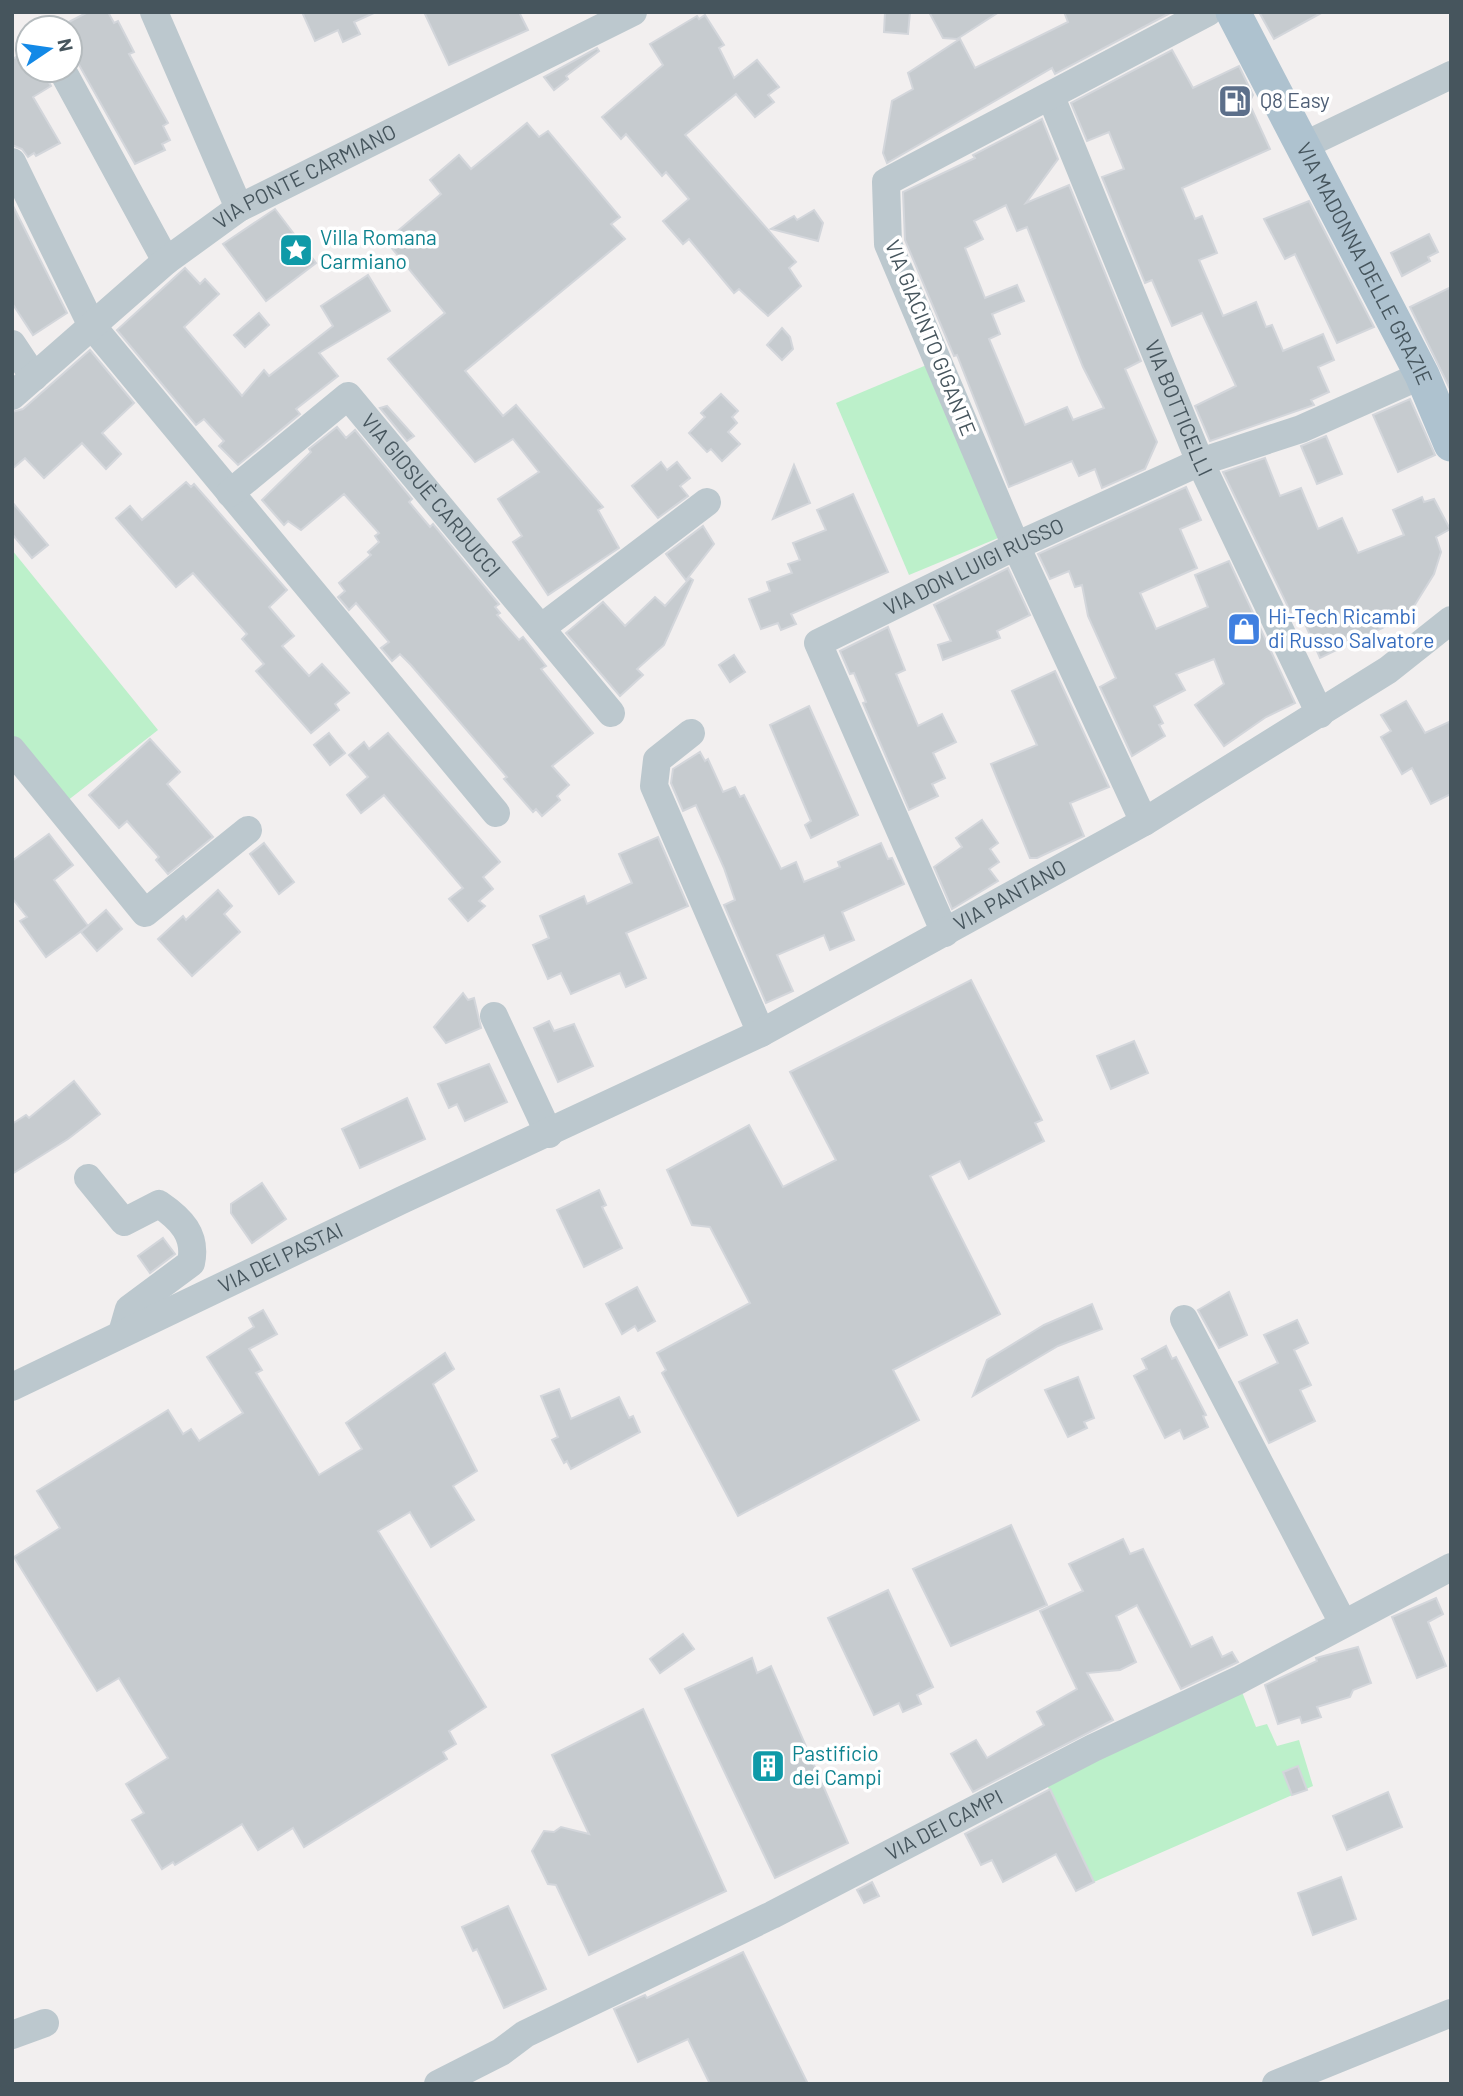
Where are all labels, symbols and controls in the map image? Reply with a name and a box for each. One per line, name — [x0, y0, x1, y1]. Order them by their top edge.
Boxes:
north arrow — [14, 14, 84, 84]
text: N — [53, 36, 79, 54]
fuel station icon: Q8 Easy — [1216, 82, 1254, 120]
place label: Q8 Easy — [1260, 87, 1330, 112]
street label: VIA PONTE CARMIANO — [208, 118, 400, 233]
street label: VIA MADONNA DELLE GRAZIE — [1292, 138, 1439, 388]
place label: Villa Romana Carmiano — [320, 224, 437, 273]
place icon: Villa Romana Carmiano — [277, 231, 315, 269]
street label: VIA GIACINTO GIGANTE — [881, 236, 982, 439]
street label: VIA BOTTICELLI — [1140, 336, 1219, 480]
street label: VIA GIOSUÈ CARDUCCI — [357, 408, 507, 581]
street label: VIA DON LUIGI RUSSO — [879, 512, 1067, 620]
place label: Hi-Tech Ricambi di Russo Salvatore — [1268, 603, 1434, 652]
shop icon: Hi-Tech Ricambi di Russo Salvatore — [1225, 610, 1263, 648]
street label: VIA PANTANO — [949, 853, 1070, 935]
street label: VIA DEI PASTAI — [214, 1216, 346, 1297]
place label: Pastificio dei Campi — [792, 1740, 882, 1789]
building icon: Pastificio dei Campi — [749, 1747, 787, 1785]
street label: VIA DEI CAMPI — [881, 1783, 1006, 1865]

